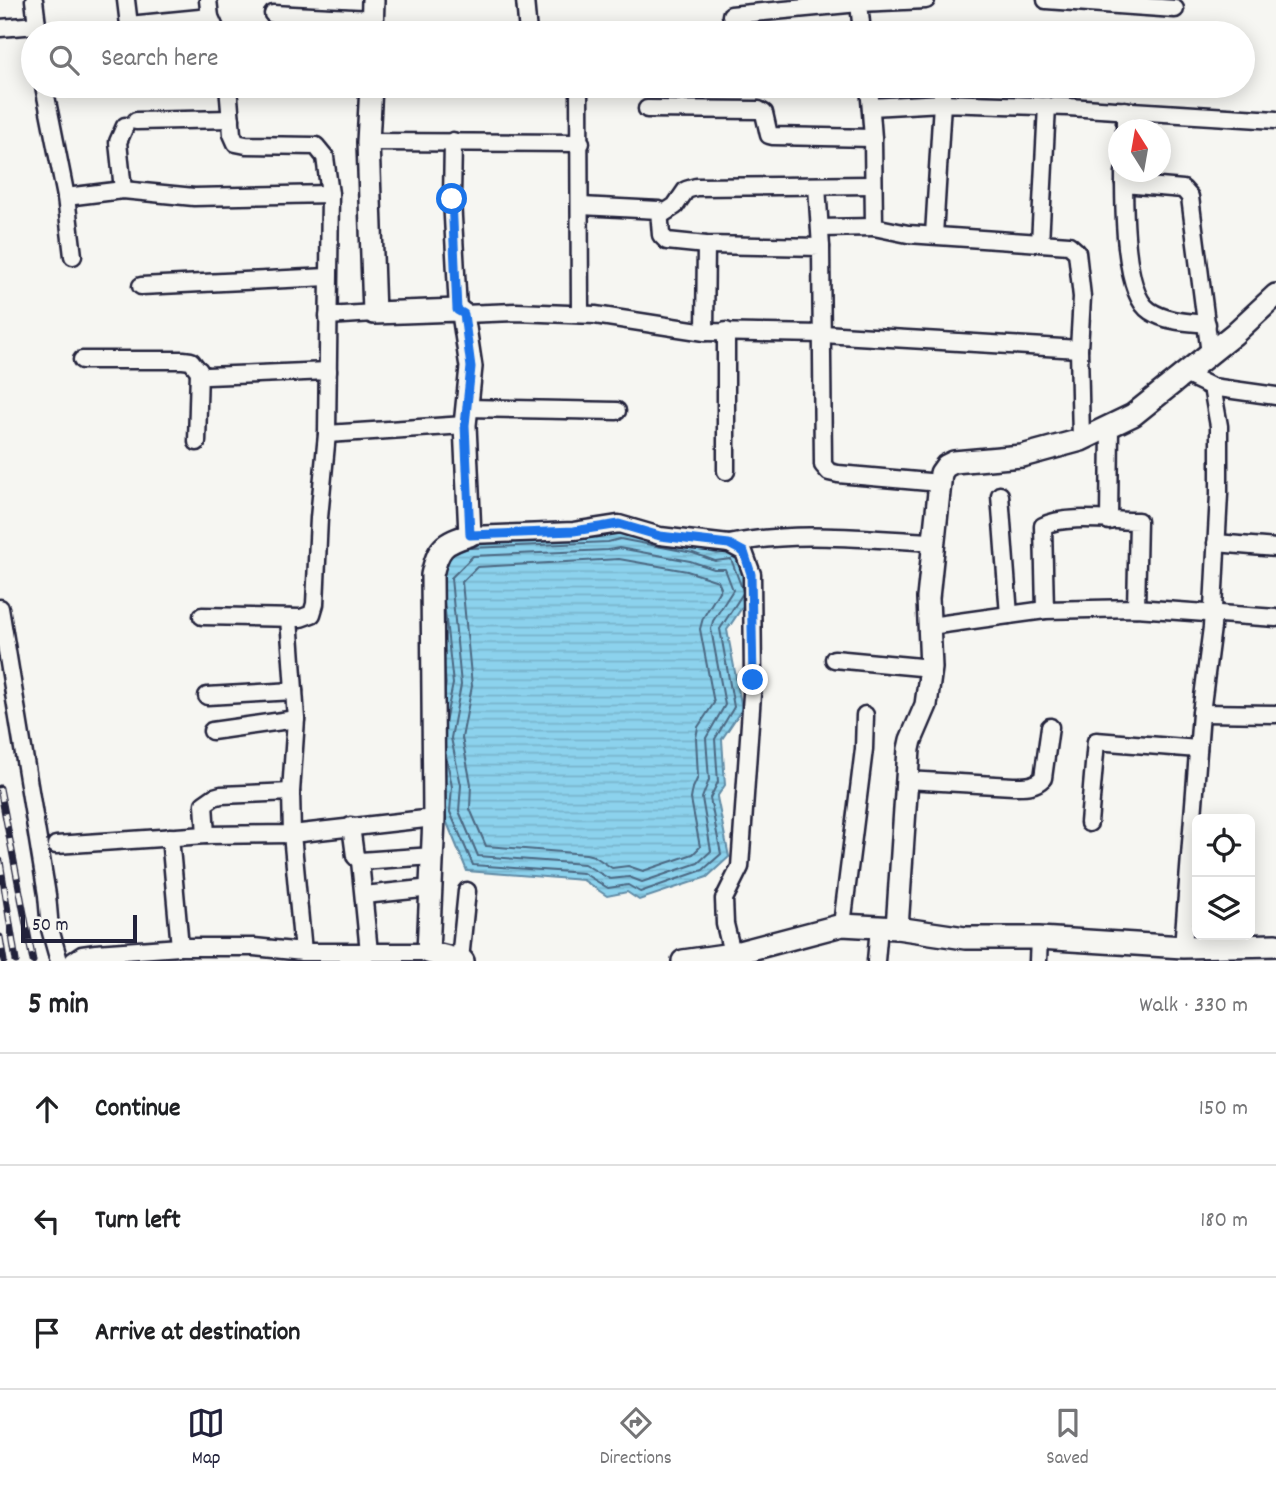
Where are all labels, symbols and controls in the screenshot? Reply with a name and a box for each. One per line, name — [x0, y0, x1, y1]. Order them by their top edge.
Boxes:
search box — [21, 21, 1255, 98]
icon: search — [45, 41, 83, 79]
text: Search here — [101, 41, 219, 78]
north arrow — [1108, 119, 1171, 182]
route start — [436, 183, 467, 214]
route end — [737, 664, 768, 695]
map controls — [1192, 814, 1255, 940]
button: locate — [1192, 814, 1255, 877]
button: layers — [1192, 877, 1255, 940]
scale bar — [21, 912, 136, 944]
text: 50 m — [32, 913, 69, 940]
text: 5 min — [28, 985, 89, 1028]
text: Walk · 330 m — [1139, 990, 1248, 1023]
icon: ahead — [28, 1090, 66, 1128]
text: Continue — [95, 1091, 180, 1128]
text: 150 m — [1199, 1093, 1248, 1126]
icon: left — [28, 1202, 66, 1240]
text: Turn left — [95, 1203, 181, 1240]
text: 180 m — [1200, 1205, 1248, 1238]
icon: arrive — [28, 1314, 66, 1352]
text: Arrive at destination — [95, 1315, 300, 1352]
tab: Map — [187, 1404, 225, 1473]
tab: Directions — [600, 1404, 672, 1473]
tab: Saved — [1046, 1404, 1089, 1473]

